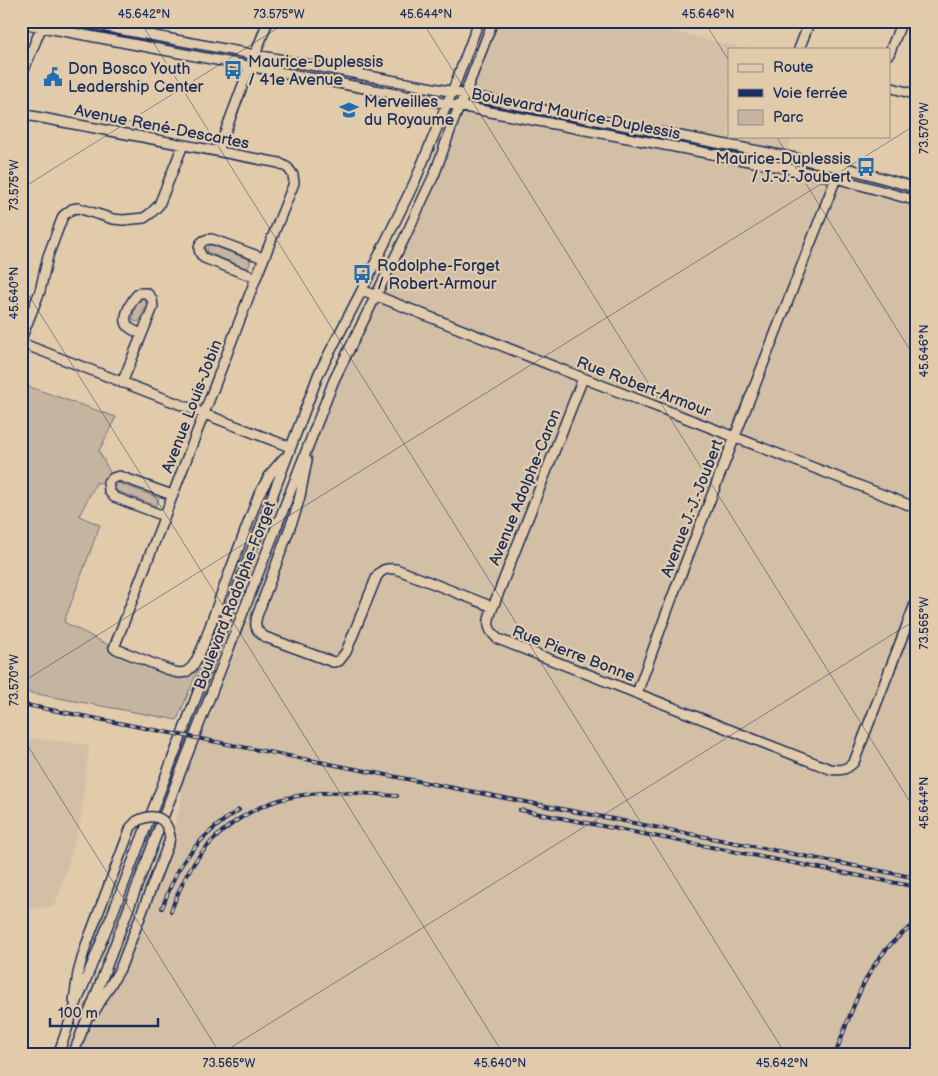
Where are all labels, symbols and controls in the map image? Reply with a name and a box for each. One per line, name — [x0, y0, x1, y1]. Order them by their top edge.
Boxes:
text: 45.642°N — [118, 7, 170, 22]
text: 73.575°W — [253, 7, 305, 22]
text: 45.644°N — [400, 7, 452, 22]
text: 45.646°N — [682, 7, 734, 22]
legend — [728, 48, 890, 138]
place label: Maurice-Duplessis / 41e Avenue — [248, 53, 384, 90]
text: Route — [773, 58, 814, 77]
bus stop icon: Maurice-Duplessis / 41e Avenue — [222, 59, 244, 81]
place label: Don Bosco Youth Leadership Center — [68, 60, 204, 97]
public building icon: Don Bosco Youth Leadership Center — [42, 66, 64, 88]
text: Voie ferrée — [773, 84, 848, 103]
street label: Boulevard Maurice-Duplessis — [470, 85, 682, 144]
place label: Merveilles du Royaume — [364, 93, 455, 130]
school or university icon: Merveilles du Royaume — [338, 99, 360, 121]
street label: Avenue René-Descartes — [73, 101, 251, 154]
text: 73.570°W — [917, 102, 932, 154]
text: Parc — [773, 108, 803, 127]
place label: Maurice-Duplessis / J.-J.-Joubert — [716, 150, 851, 187]
bus stop icon: Maurice-Duplessis / J.-J.-Joubert — [855, 156, 877, 178]
text: 73.575°W — [7, 159, 22, 211]
place label: Rodolphe-Forget / Robert-Armour — [377, 257, 500, 294]
bus stop icon: Rodolphe-Forget / Robert-Armour — [351, 263, 373, 285]
text: 45.640°N — [7, 267, 22, 319]
text: 45.646°N — [917, 325, 932, 377]
street label: Avenue Louis-Jobin — [158, 337, 227, 476]
street label: Rue Robert-Armour — [574, 353, 713, 422]
street label: Avenue Adolphe-Caron — [485, 407, 565, 568]
street label: Avenue J.-J.-Joubert — [657, 437, 727, 580]
street label: Boulevard Rodolphe-Forget — [191, 499, 280, 692]
text: 73.565°W — [917, 596, 932, 650]
street label: Rue Pierre Bonne — [509, 622, 638, 687]
text: 73.570°W — [7, 654, 22, 706]
text: 45.644°N — [917, 777, 932, 829]
scale bar — [50, 996, 158, 1028]
text: 100 m — [58, 1004, 98, 1023]
text: 73.565°W — [202, 1056, 256, 1071]
text: 45.640°N — [474, 1056, 526, 1071]
text: 45.642°N — [756, 1056, 808, 1071]

